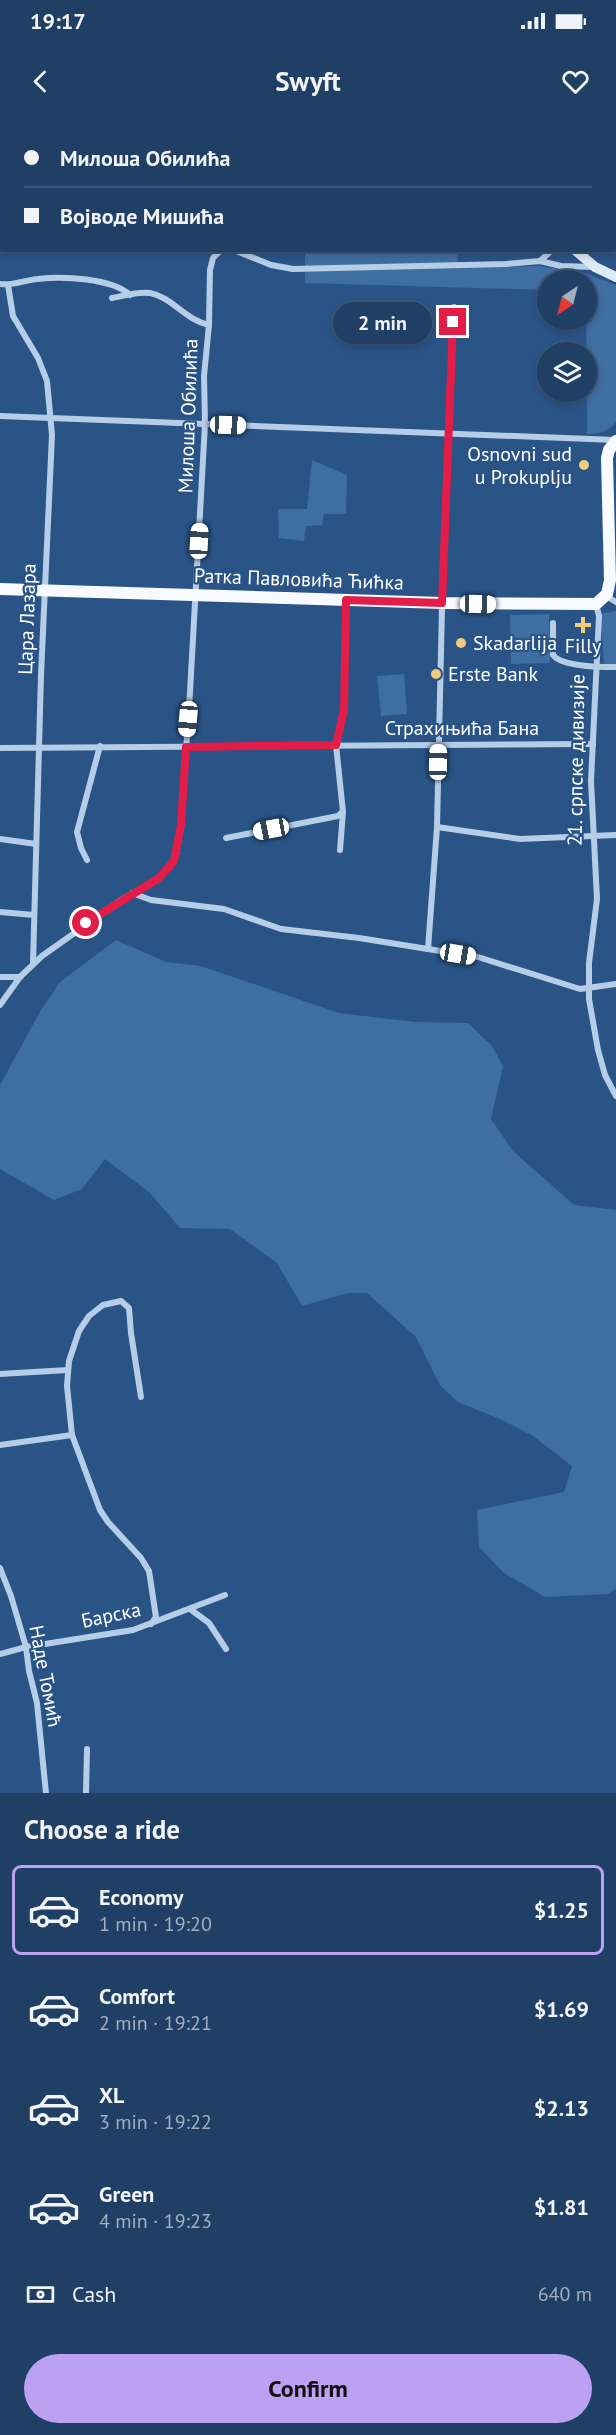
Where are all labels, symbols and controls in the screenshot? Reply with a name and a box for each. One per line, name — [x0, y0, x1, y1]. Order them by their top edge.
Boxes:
text: 19:17 — [30, 7, 86, 35]
text: Swyft — [275, 64, 341, 98]
icon: back — [24, 65, 57, 98]
icon: heart — [559, 65, 592, 98]
text: Милоша Обилића — [60, 144, 230, 172]
text: Војводе Мишића — [60, 202, 224, 230]
north arrow — [537, 270, 597, 330]
map controls — [537, 270, 597, 402]
callout: 2 min — [333, 301, 432, 343]
route end — [439, 308, 466, 335]
text: 2 min — [358, 310, 407, 336]
street label: Милоша Обилића — [172, 338, 204, 494]
button: layers — [537, 342, 597, 402]
car — [210, 415, 246, 435]
place label: Osnovni sud u Prokuplju — [467, 441, 572, 490]
marker: Osnovni sud u Prokuplju — [577, 458, 591, 472]
car — [189, 523, 209, 559]
street label: Ратка Павловића Ћићка — [194, 562, 404, 596]
street label: Цара Лазара — [12, 563, 42, 675]
car — [460, 595, 496, 613]
marker: Filly — [576, 618, 590, 632]
place label: Skadarlija — [473, 630, 557, 656]
place label: Filly — [565, 633, 602, 659]
marker: Skadarlija — [454, 636, 468, 650]
place label: Erste Bank — [448, 661, 539, 687]
marker: Erste Bank — [429, 667, 443, 681]
street label: 21. српске дивизије — [561, 674, 591, 846]
car — [177, 700, 199, 738]
street label: Страхињића Бана — [385, 715, 539, 741]
car — [429, 744, 447, 780]
car — [252, 817, 290, 841]
route start — [72, 909, 99, 936]
car — [439, 942, 477, 966]
street label: Барска — [79, 1596, 143, 1634]
street label: Наде Томић — [23, 1623, 69, 1729]
text: Choose a ride — [24, 1812, 180, 1846]
icon: car — [27, 1883, 81, 1937]
text: Economy — [99, 1883, 183, 1911]
text: $1.25 — [534, 1896, 589, 1924]
text: 1 min · 19:20 — [99, 1911, 212, 1937]
icon: car — [27, 1982, 81, 2036]
text: Comfort — [99, 1982, 175, 2010]
text: $1.69 — [534, 1995, 589, 2023]
text: 2 min · 19:21 — [99, 2010, 212, 2036]
icon: car — [27, 2081, 81, 2135]
text: XL — [99, 2081, 124, 2109]
text: $2.13 — [534, 2094, 589, 2122]
text: 3 min · 19:22 — [99, 2109, 212, 2135]
icon: car — [27, 2180, 81, 2234]
text: Green — [99, 2180, 154, 2208]
text: $1.81 — [534, 2193, 589, 2221]
text: 4 min · 19:23 — [99, 2208, 212, 2234]
icon: cash — [24, 2278, 57, 2311]
text: Cash — [72, 2280, 116, 2308]
text: 640 m — [538, 2281, 592, 2307]
button: Confirm — [24, 2354, 592, 2423]

